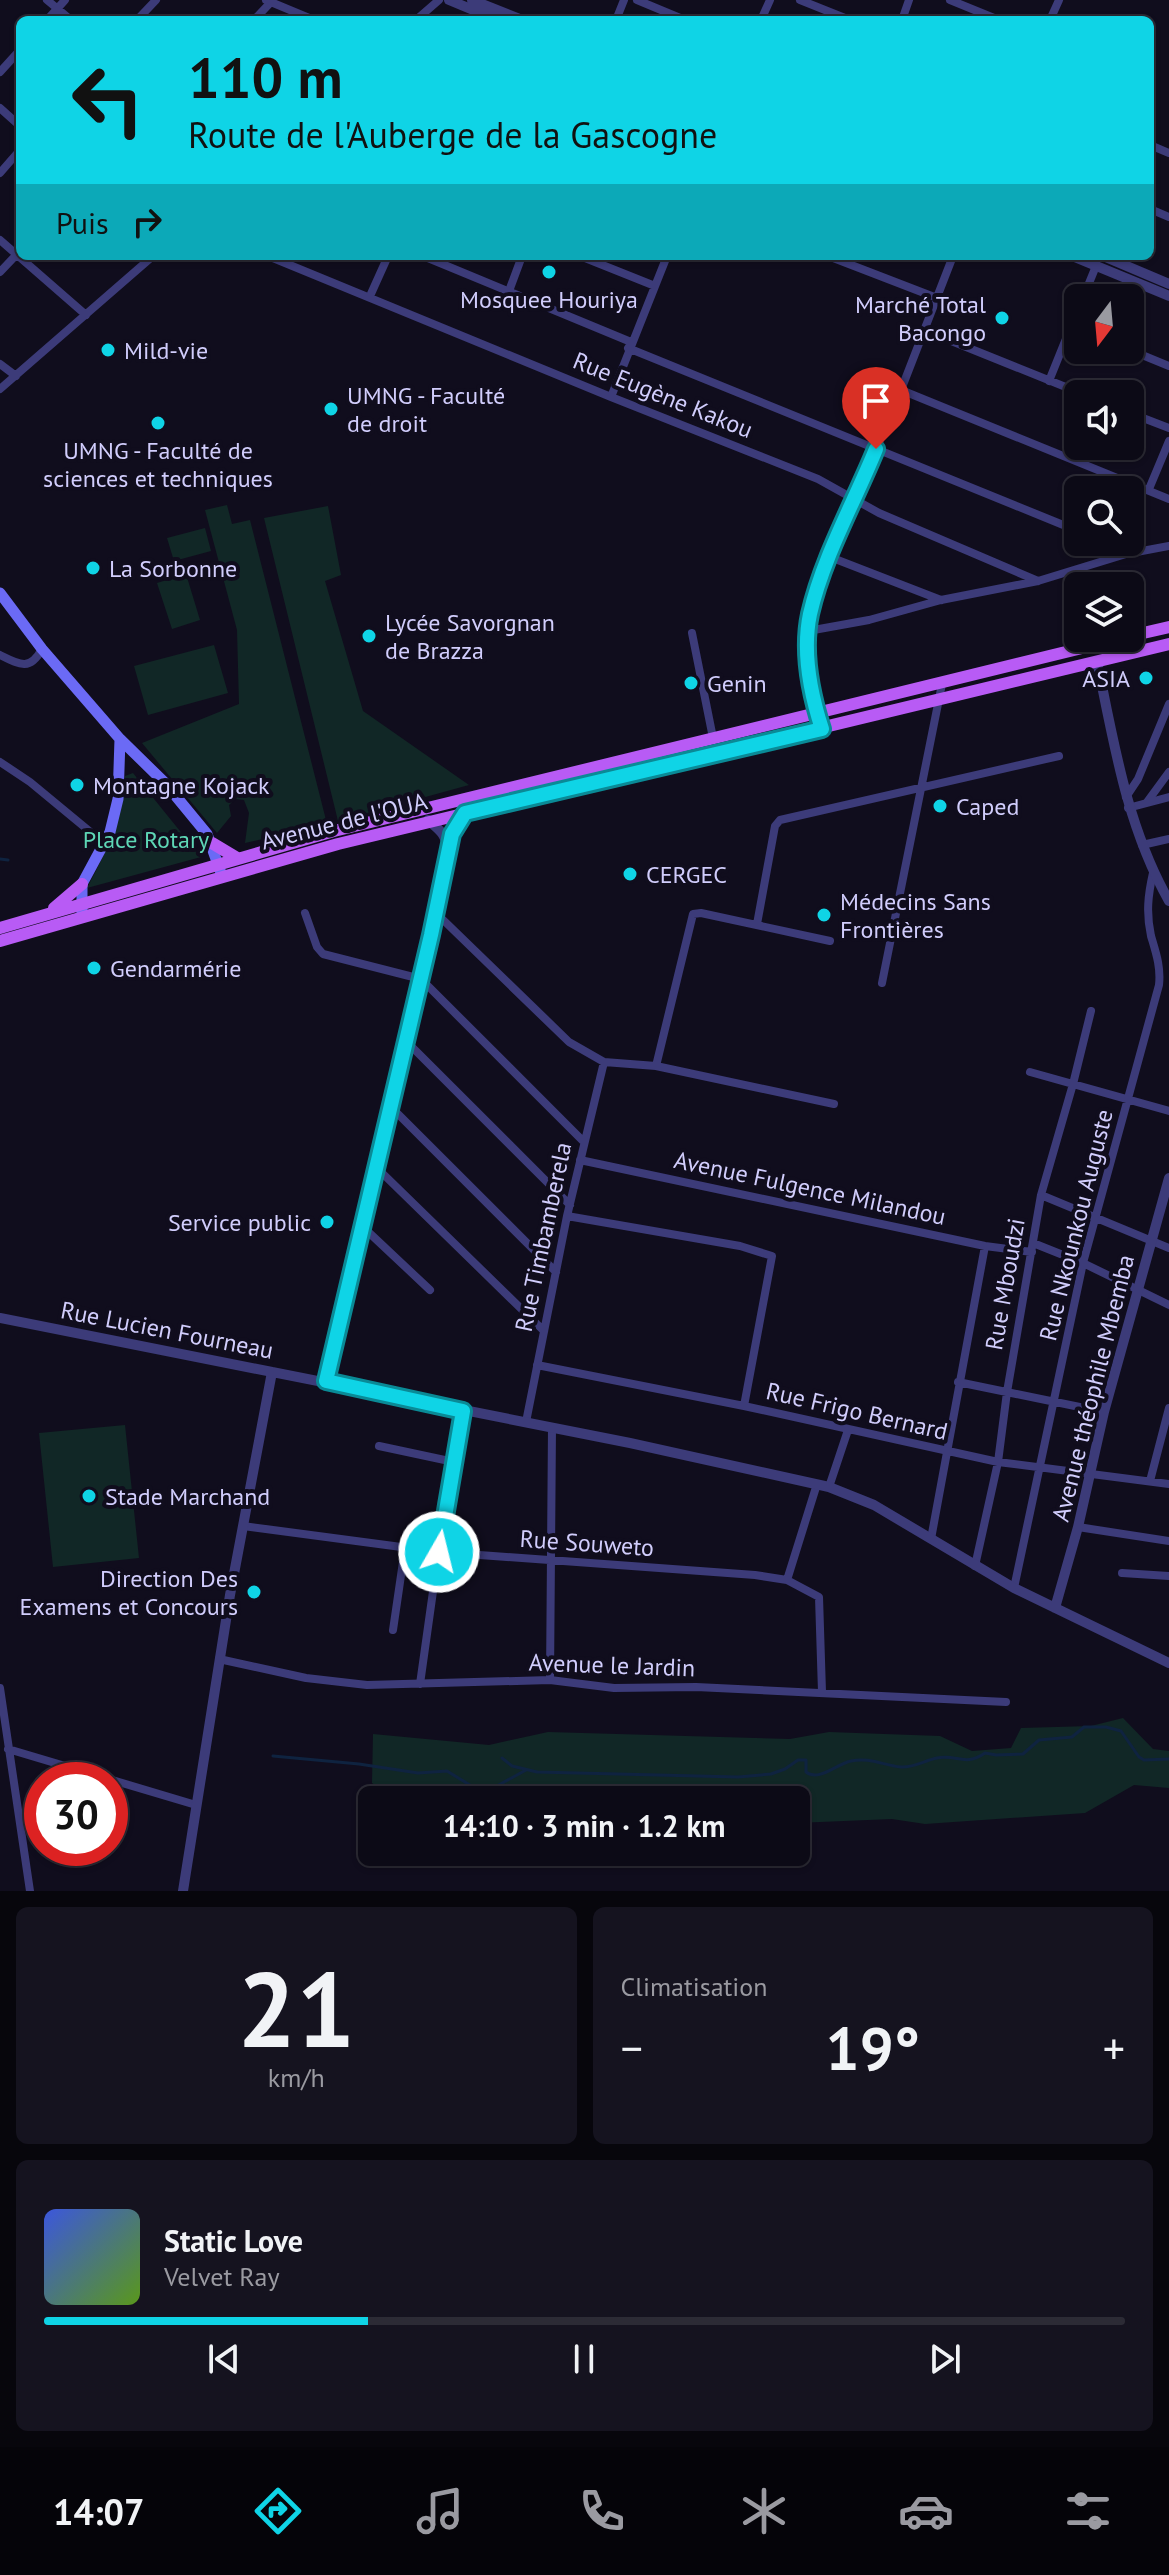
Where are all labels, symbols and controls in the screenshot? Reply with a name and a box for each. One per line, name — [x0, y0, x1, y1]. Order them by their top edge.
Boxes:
text: 110 m — [188, 41, 343, 113]
icon: left — [56, 48, 160, 152]
text: Route de l'Auberge de la Gascogne — [188, 111, 717, 158]
icon: right — [125, 200, 169, 244]
text: Puis — [56, 203, 109, 242]
marker: Mosquee Houriya — [540, 263, 558, 281]
place label: Mosquee Houriya — [460, 284, 638, 315]
north arrow — [1064, 284, 1144, 364]
map controls — [1064, 284, 1144, 652]
place label: Marché Total Bacongo — [855, 289, 986, 348]
marker: Marché Total Bacongo — [993, 309, 1011, 327]
place label: Mild-vie — [124, 335, 208, 366]
marker: Mild-vie — [99, 341, 117, 359]
street label: Rue Eugène Kakou — [569, 345, 757, 445]
pin — [842, 367, 910, 449]
icon: arrive — [854, 379, 898, 423]
place label: UMNG - Faculté de droit — [347, 380, 505, 439]
button: sound — [1064, 380, 1144, 460]
marker: UMNG - Faculté de droit — [322, 400, 340, 418]
marker: UMNG - Faculté de sciences et techniques — [149, 414, 167, 432]
place label: UMNG - Faculté de sciences et techniques — [43, 435, 273, 494]
button: search — [1064, 476, 1144, 556]
place label: La Sorbonne — [109, 553, 237, 584]
marker: La Sorbonne — [84, 559, 102, 577]
button: layers — [1064, 572, 1144, 652]
place label: Lycée Savorgnan de Brazza — [385, 607, 555, 666]
marker: Lycée Savorgnan de Brazza — [360, 627, 378, 645]
place label: ASIA — [1082, 663, 1130, 694]
place label: Genin — [707, 668, 767, 699]
marker: ASIA — [1137, 669, 1155, 687]
marker: Genin — [682, 674, 700, 692]
place label: Montagne Kojack — [93, 770, 270, 801]
marker: Montagne Kojack — [68, 776, 86, 794]
street label: Avenue de l'OUA — [258, 785, 430, 857]
place label: Caped — [956, 791, 1019, 822]
marker: Caped — [931, 797, 949, 815]
park label: Place Rotary — [83, 824, 209, 855]
place label: CERGEC — [646, 859, 727, 890]
marker: CERGEC — [621, 865, 639, 883]
place label: Médecins Sans Frontières — [840, 886, 991, 945]
marker: Médecins Sans Frontières — [815, 906, 833, 924]
place label: Gendarmérie — [110, 953, 241, 984]
marker: Gendarmérie — [85, 959, 103, 977]
street label: Rue Nkounkou Auguste — [1032, 1106, 1120, 1344]
street label: Rue Timbamberela — [508, 1139, 578, 1335]
street label: Avenue Fulgence Milandou — [671, 1144, 949, 1232]
place label: Service public — [168, 1207, 311, 1238]
marker: Service public — [318, 1213, 336, 1231]
street label: Rue Mboudzi — [978, 1216, 1032, 1352]
street label: Avenue théophile Mbemba — [1045, 1251, 1141, 1525]
street label: Rue Lucien Fourneau — [58, 1294, 276, 1366]
street label: Rue Frigo Bernard — [763, 1375, 951, 1447]
place label: Stade Marchand — [105, 1481, 270, 1512]
marker: Stade Marchand — [80, 1487, 98, 1505]
position arrow — [397, 1510, 481, 1594]
street label: Rue Souweto — [519, 1523, 655, 1563]
place label: Direction Des Examens et Concours — [20, 1563, 238, 1622]
marker: Direction Des Examens et Concours — [245, 1583, 263, 1601]
street label: Avenue le Jardin — [528, 1647, 696, 1683]
speed limit sign: 30 — [24, 1762, 128, 1866]
text: 14:10 · 3 min · 1.2 km — [443, 1806, 725, 1845]
text: 21 — [237, 1941, 355, 2076]
text: Climatisation — [621, 1970, 767, 2003]
text: 19° — [826, 2009, 920, 2087]
text: − — [621, 2019, 643, 2076]
text: + — [1103, 2019, 1125, 2076]
text: km/h — [268, 2061, 325, 2094]
text: Static Love — [164, 2221, 303, 2260]
text: Velvet Ray — [164, 2260, 280, 2293]
icon: previous — [202, 2337, 246, 2381]
icon: pause — [562, 2337, 606, 2381]
icon: next — [923, 2337, 967, 2381]
icon: directions — [250, 2483, 306, 2539]
icon: music — [412, 2483, 468, 2539]
icon: phone — [574, 2483, 630, 2539]
icon: climate — [736, 2483, 792, 2539]
icon: car — [898, 2483, 954, 2539]
icon: filters — [1060, 2483, 1116, 2539]
text: 14:07 — [53, 2488, 144, 2535]

